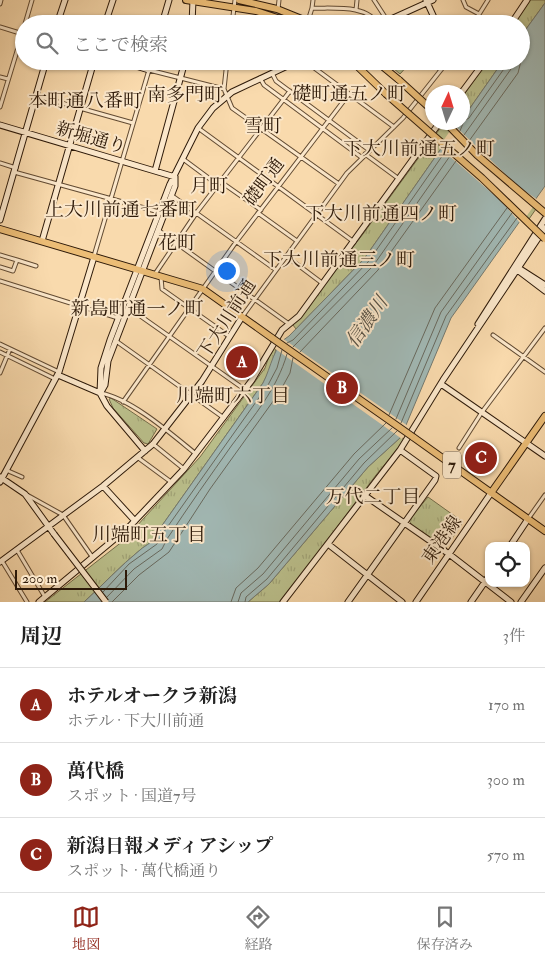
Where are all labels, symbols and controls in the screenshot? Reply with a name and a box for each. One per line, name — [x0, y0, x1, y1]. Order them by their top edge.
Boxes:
search box — [15, 15, 530, 70]
icon: search — [33, 29, 61, 57]
text: ここで検索 — [73, 33, 168, 57]
district label: 礎町通五ノ町 — [292, 82, 406, 106]
district label: 南多門町 — [147, 83, 223, 107]
north arrow — [425, 85, 470, 130]
district label: 本町通八番町 — [28, 89, 142, 113]
district label: 雪町 — [244, 114, 282, 138]
street label: 新堀通り — [53, 117, 129, 159]
district label: 下大川前通五ノ町 — [343, 137, 495, 161]
street label: 礎町通 — [239, 154, 289, 210]
district label: 月町 — [190, 174, 228, 198]
district label: 上大川前通七番町 — [45, 198, 197, 222]
district label: 下大川前通四ノ町 — [305, 202, 457, 226]
district label: 花町 — [158, 231, 196, 255]
district label: 下大川前通三ノ町 — [263, 248, 415, 272]
your location — [214, 258, 240, 284]
street label: 下大川前通 — [193, 275, 261, 363]
water label: 信濃川 — [341, 290, 394, 352]
district label: 新島町通一ノ町 — [70, 297, 204, 321]
pin: A — [226, 343, 258, 381]
pin: B — [326, 369, 358, 407]
district label: 川端町六丁目 — [176, 384, 290, 408]
pin: C — [465, 439, 497, 477]
road number: 7 — [443, 452, 461, 478]
district label: 万代二丁目 — [325, 485, 421, 509]
street label: 東港線 — [417, 511, 467, 569]
district label: 川端町五丁目 — [92, 523, 206, 547]
map controls — [485, 542, 530, 587]
button: locate — [485, 542, 530, 587]
scale bar — [15, 567, 128, 590]
text: 200 m — [22, 570, 57, 587]
text: 周辺 — [20, 623, 62, 650]
text: 3件 — [503, 626, 525, 646]
text: ホテルオークラ新潟 — [67, 684, 237, 708]
text: A — [31, 695, 41, 715]
text: 170 m — [488, 695, 525, 715]
text: ホテル · 下大川前通 — [67, 711, 204, 731]
text: 萬代橋 — [67, 759, 124, 783]
text: B — [31, 770, 41, 790]
text: 300 m — [487, 770, 525, 790]
text: スポット · 国道7号 — [67, 786, 196, 806]
text: 新潟日報メディアシップ — [67, 834, 273, 858]
text: C — [30, 845, 42, 865]
text: 570 m — [487, 845, 525, 865]
text: スポット · 萬代橋通り — [67, 861, 221, 881]
tab: 地図 — [72, 903, 100, 953]
tab: 経路 — [244, 903, 272, 953]
tab: 保存済み — [417, 903, 473, 953]

